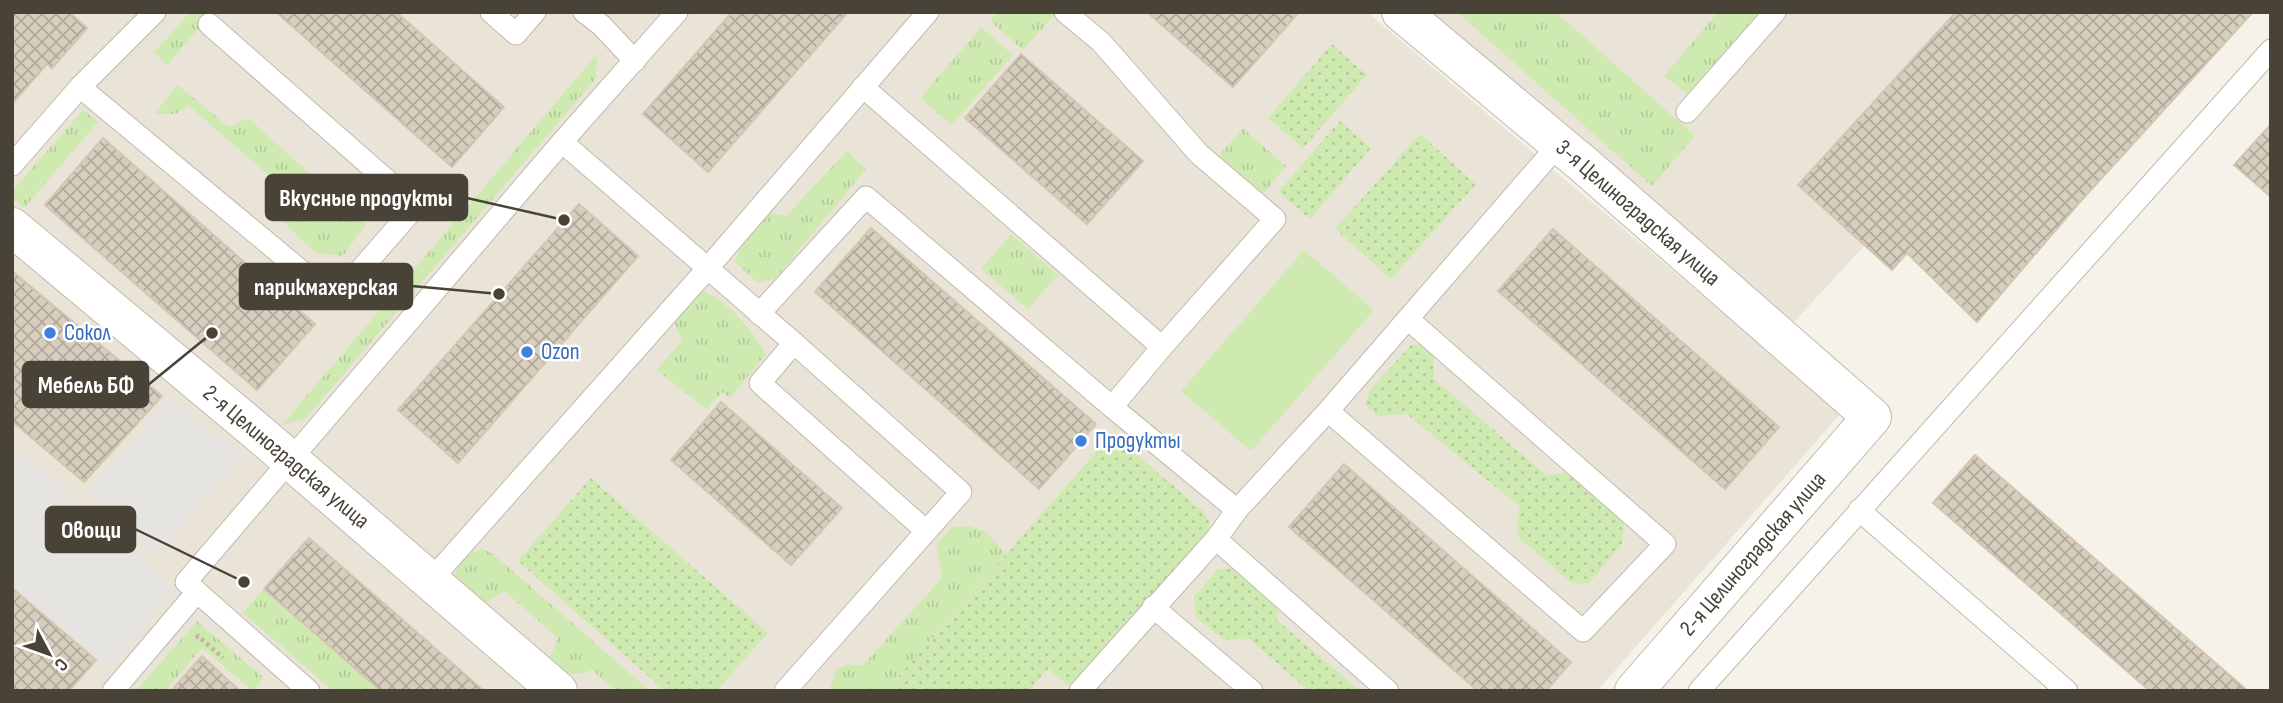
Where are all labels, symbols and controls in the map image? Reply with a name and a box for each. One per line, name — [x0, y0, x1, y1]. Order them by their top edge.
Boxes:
street label: 3-я Целиноградская улица — [1550, 134, 1726, 292]
callout: Вкусные продукты — [266, 175, 467, 220]
text: Вкусные продукты — [279, 184, 453, 213]
callout: парикмахерская — [240, 264, 412, 309]
text: парикмахерская — [254, 273, 398, 302]
place label: Сокол — [64, 319, 111, 347]
marker: Сокол — [42, 325, 58, 341]
place label: Ozon — [541, 338, 580, 366]
marker: Ozon — [519, 344, 535, 360]
callout: Мебель БФ — [23, 362, 148, 407]
text: Мебель БФ — [38, 371, 134, 400]
street label: 2-я Целиноградская улица — [197, 379, 375, 535]
place label: Продукты — [1095, 427, 1181, 455]
marker: Продукты — [1073, 433, 1089, 449]
street label: 2-я Целиноградская улица — [1674, 466, 1832, 642]
callout: Овощи — [46, 507, 135, 552]
text: Овощи — [61, 516, 121, 545]
north arrow — [14, 619, 84, 689]
text: С — [49, 653, 73, 676]

